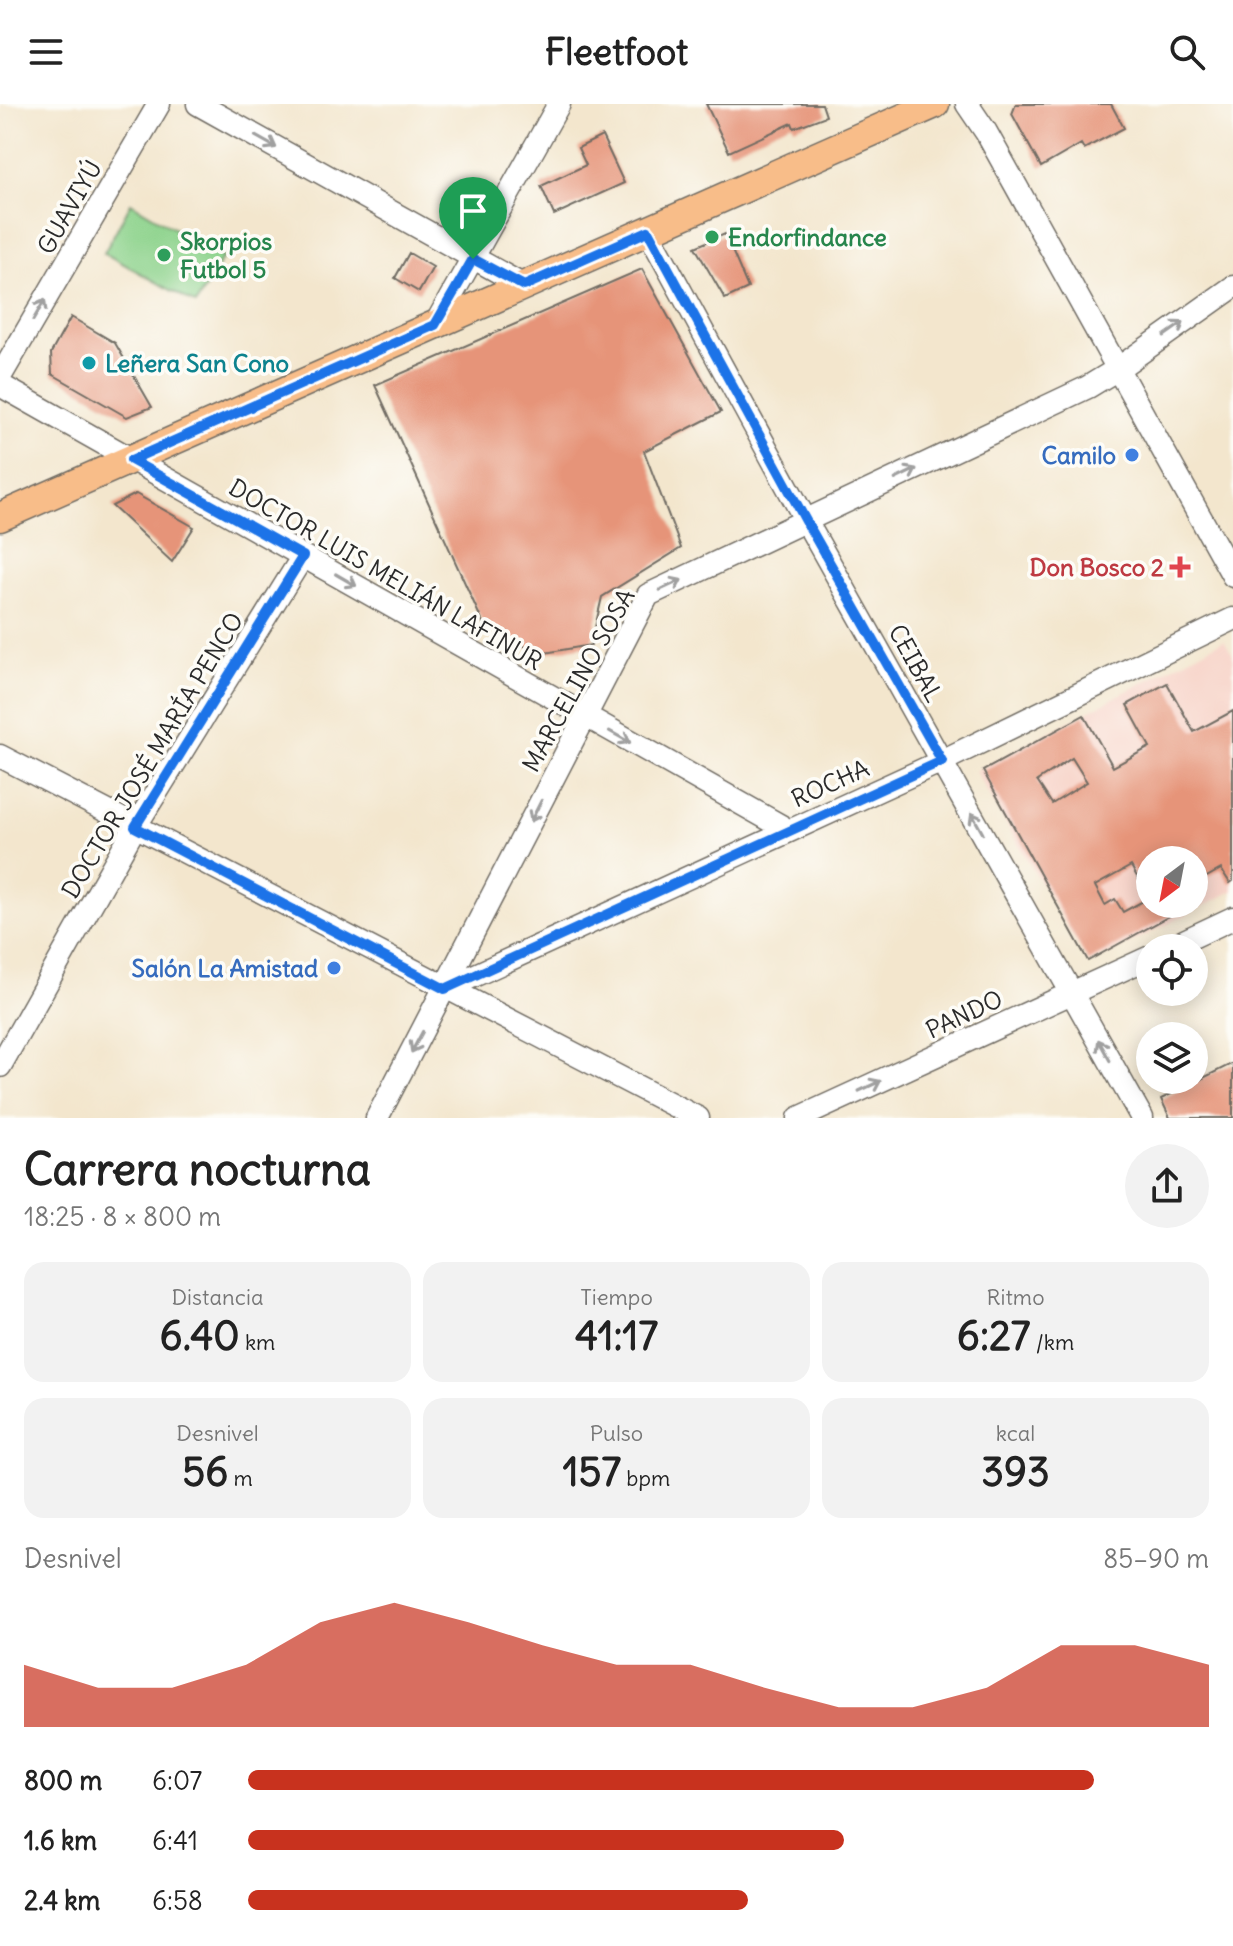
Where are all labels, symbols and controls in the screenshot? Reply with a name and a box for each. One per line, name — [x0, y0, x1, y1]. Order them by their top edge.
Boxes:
icon: menu — [24, 30, 68, 74]
text: Fleetfoot — [545, 30, 688, 75]
icon: search — [1165, 30, 1209, 74]
one-way arrow — [254, 135, 278, 150]
street label: GUAVIYÚ — [30, 155, 108, 259]
pin — [439, 177, 507, 259]
icon: arrive — [451, 189, 495, 233]
place label: Endorfindance — [728, 222, 887, 252]
place label: Skorpios Futbol 5 — [180, 226, 272, 284]
marker: Endorfindance — [703, 228, 721, 246]
marker: Skorpios Futbol 5 — [155, 246, 173, 264]
one-way arrow — [31, 299, 47, 322]
one-way arrow — [1163, 321, 1185, 337]
place label: Leñera San Cono — [105, 348, 289, 378]
marker: Leñera San Cono — [80, 354, 98, 372]
place label: Camilo — [1041, 440, 1116, 470]
marker: Camilo — [1123, 446, 1141, 464]
one-way arrow — [893, 466, 917, 481]
street label: DOCTOR LUIS MELIÁN LAFINUR — [224, 472, 548, 676]
place label: Don Bosco 2 — [1029, 552, 1164, 582]
marker: Don Bosco 2 — [1171, 558, 1189, 576]
one-way arrow — [333, 573, 357, 588]
one-way arrow — [658, 577, 682, 592]
street label: MARCELINO SOSA — [515, 583, 641, 777]
street label: DOCTOR JOSÉ MARÍA PENCO — [55, 607, 249, 903]
street label: CEIBAL — [882, 619, 950, 707]
one-way arrow — [608, 729, 631, 745]
street label: ROCHA — [786, 753, 874, 813]
one-way arrow — [528, 799, 544, 823]
one-way arrow — [968, 812, 984, 836]
north arrow — [1136, 846, 1208, 918]
map controls — [1136, 846, 1208, 1094]
button: locate — [1136, 934, 1208, 1006]
place label: Salón La Amistad — [132, 953, 318, 983]
marker: Salón La Amistad — [325, 959, 343, 977]
street label: PANDO — [921, 983, 1007, 1045]
button: layers — [1136, 1022, 1208, 1094]
one-way arrow — [408, 1030, 424, 1054]
one-way arrow — [1096, 1039, 1112, 1062]
one-way arrow — [857, 1077, 881, 1092]
text: Carrera nocturna — [24, 1142, 371, 1197]
button: share — [1125, 1144, 1209, 1228]
text: 18:25 · 8 × 800 m — [24, 1200, 221, 1233]
text: Distancia — [172, 1283, 263, 1311]
text: Tiempo — [580, 1283, 653, 1311]
text: Ritmo — [987, 1283, 1045, 1311]
text: 6.40 — [160, 1311, 240, 1361]
text: 41:17 — [575, 1311, 658, 1361]
text: 6:27 — [957, 1311, 1030, 1361]
text: km — [240, 1328, 275, 1356]
text: /km — [1030, 1328, 1074, 1356]
text: Desnivel — [176, 1419, 259, 1447]
text: Pulso — [590, 1419, 643, 1447]
text: kcal — [996, 1419, 1035, 1447]
text: 56 — [182, 1447, 228, 1497]
text: 157 — [563, 1447, 621, 1497]
text: 393 — [981, 1447, 1050, 1497]
text: m — [228, 1464, 253, 1492]
text: bpm — [621, 1464, 670, 1492]
text: Desnivel — [24, 1542, 122, 1575]
text: 85–90 m — [1103, 1542, 1209, 1575]
text: 800 m — [24, 1764, 102, 1797]
text: 6:07 — [152, 1764, 202, 1797]
text: 1.6 km — [24, 1824, 97, 1857]
text: 6:41 — [152, 1824, 198, 1857]
text: 2.4 km — [24, 1884, 100, 1917]
text: 6:58 — [152, 1884, 203, 1917]

